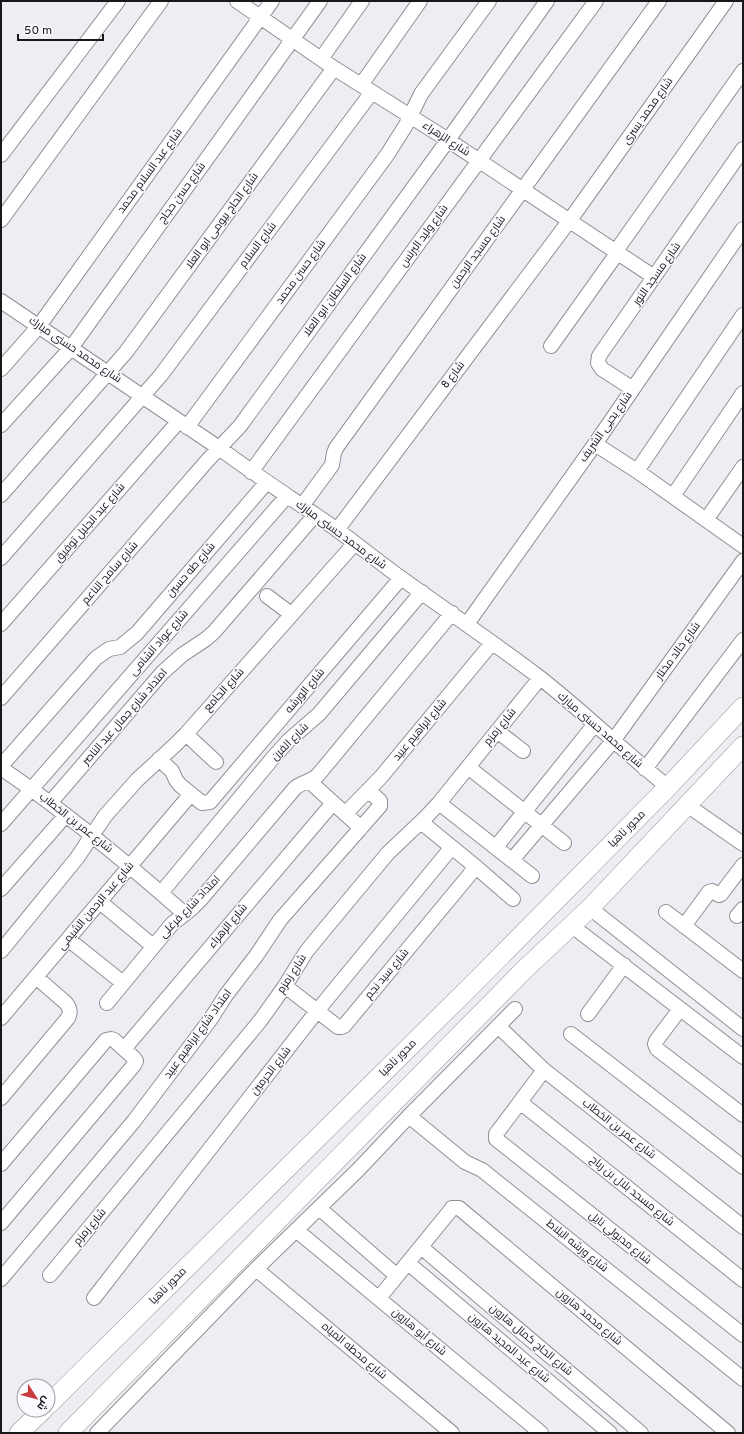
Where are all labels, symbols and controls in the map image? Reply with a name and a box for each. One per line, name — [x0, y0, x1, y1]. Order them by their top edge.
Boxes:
scale bar — [18, 16, 103, 42]
text: 50 m — [24, 23, 52, 39]
street label: شارع محمد يسرى — [620, 75, 676, 147]
street label: شارع الزهراء — [419, 118, 473, 160]
street label: شارع عبد السلام محمد — [115, 126, 185, 216]
street label: شارع حسن حجاج — [155, 160, 209, 226]
street label: شارع الحاج بيومى ابو العلا — [182, 170, 262, 272]
street label: شارع وليد البرنس — [397, 202, 451, 270]
street label: شارع مسجد الرحمن — [447, 213, 509, 291]
street label: شارع السلام — [236, 219, 280, 271]
street label: شارع حسن محمد — [273, 237, 329, 307]
street label: شارع مسجد النور — [629, 240, 684, 309]
street label: شارع السلطان ابو العلا — [300, 251, 370, 339]
street label: شارع محمد حسنى مبارك — [26, 314, 124, 386]
street label: شارع 8 — [438, 359, 468, 391]
street label: شارع يحيى الشريف — [576, 389, 636, 465]
street label: شارع عبد الجليل توفيق — [52, 480, 128, 566]
street label: شارع محمد حسنى مبارك — [293, 497, 389, 573]
street label: شارع سامح الناعم — [79, 539, 141, 607]
street label: شارع طه حسين — [164, 540, 218, 600]
street label: شارع عواد الشامى — [126, 607, 192, 679]
street label: شارع خالد مختار — [652, 619, 704, 683]
street label: شارع الجامع — [201, 665, 247, 715]
street label: امتداد شارع جمال عبد الناصر — [79, 666, 171, 769]
street label: شارع الورشه — [282, 666, 328, 716]
street label: شارع محمد حسنى مبارك — [554, 689, 646, 771]
street label: شارع ابراهيم عبيد — [390, 696, 450, 764]
street label: شارع زمزم — [481, 705, 519, 749]
street label: شارع الفرن — [268, 720, 312, 764]
street label: شارع عمر بن الخطاب — [36, 790, 116, 856]
street label: محور ناهيا — [605, 807, 649, 851]
street label: شارع عبد الرحمن الشيمى — [55, 859, 137, 953]
street label: امتداد شارع فرغلى — [156, 873, 224, 941]
street label: شارع الزهراء — [205, 901, 251, 951]
street label: شارع سيد نجم — [362, 946, 412, 1002]
street label: شارع زمزم — [274, 952, 310, 996]
street label: امتداد شارع ابراهيم عبيد — [161, 987, 235, 1081]
street label: محور ناهيا — [376, 1036, 420, 1080]
street label: شارع الحرمين — [248, 1044, 294, 1098]
street label: شارع عمر بن الخطاب — [579, 1096, 659, 1162]
street label: شارع مسجد بلال بن رباح — [587, 1153, 677, 1229]
street label: شارع زمزم — [70, 1206, 110, 1248]
street label: شارع مدبولي نايل — [585, 1208, 654, 1268]
street label: شارع ورشه البلاط — [543, 1217, 611, 1275]
street label: محور ناهيا — [146, 1264, 190, 1308]
street label: شارع محمد هارون — [553, 1285, 625, 1349]
street label: شارع الحاج كمال هارون — [487, 1301, 575, 1379]
street label: شارع أبو هارون — [389, 1304, 450, 1359]
street label: شارع عبد المجيد هارون — [465, 1310, 553, 1386]
street label: شارع محطه المياه — [318, 1320, 390, 1382]
north arrow — [16, 1378, 56, 1418]
text: ش — [33, 1393, 53, 1413]

